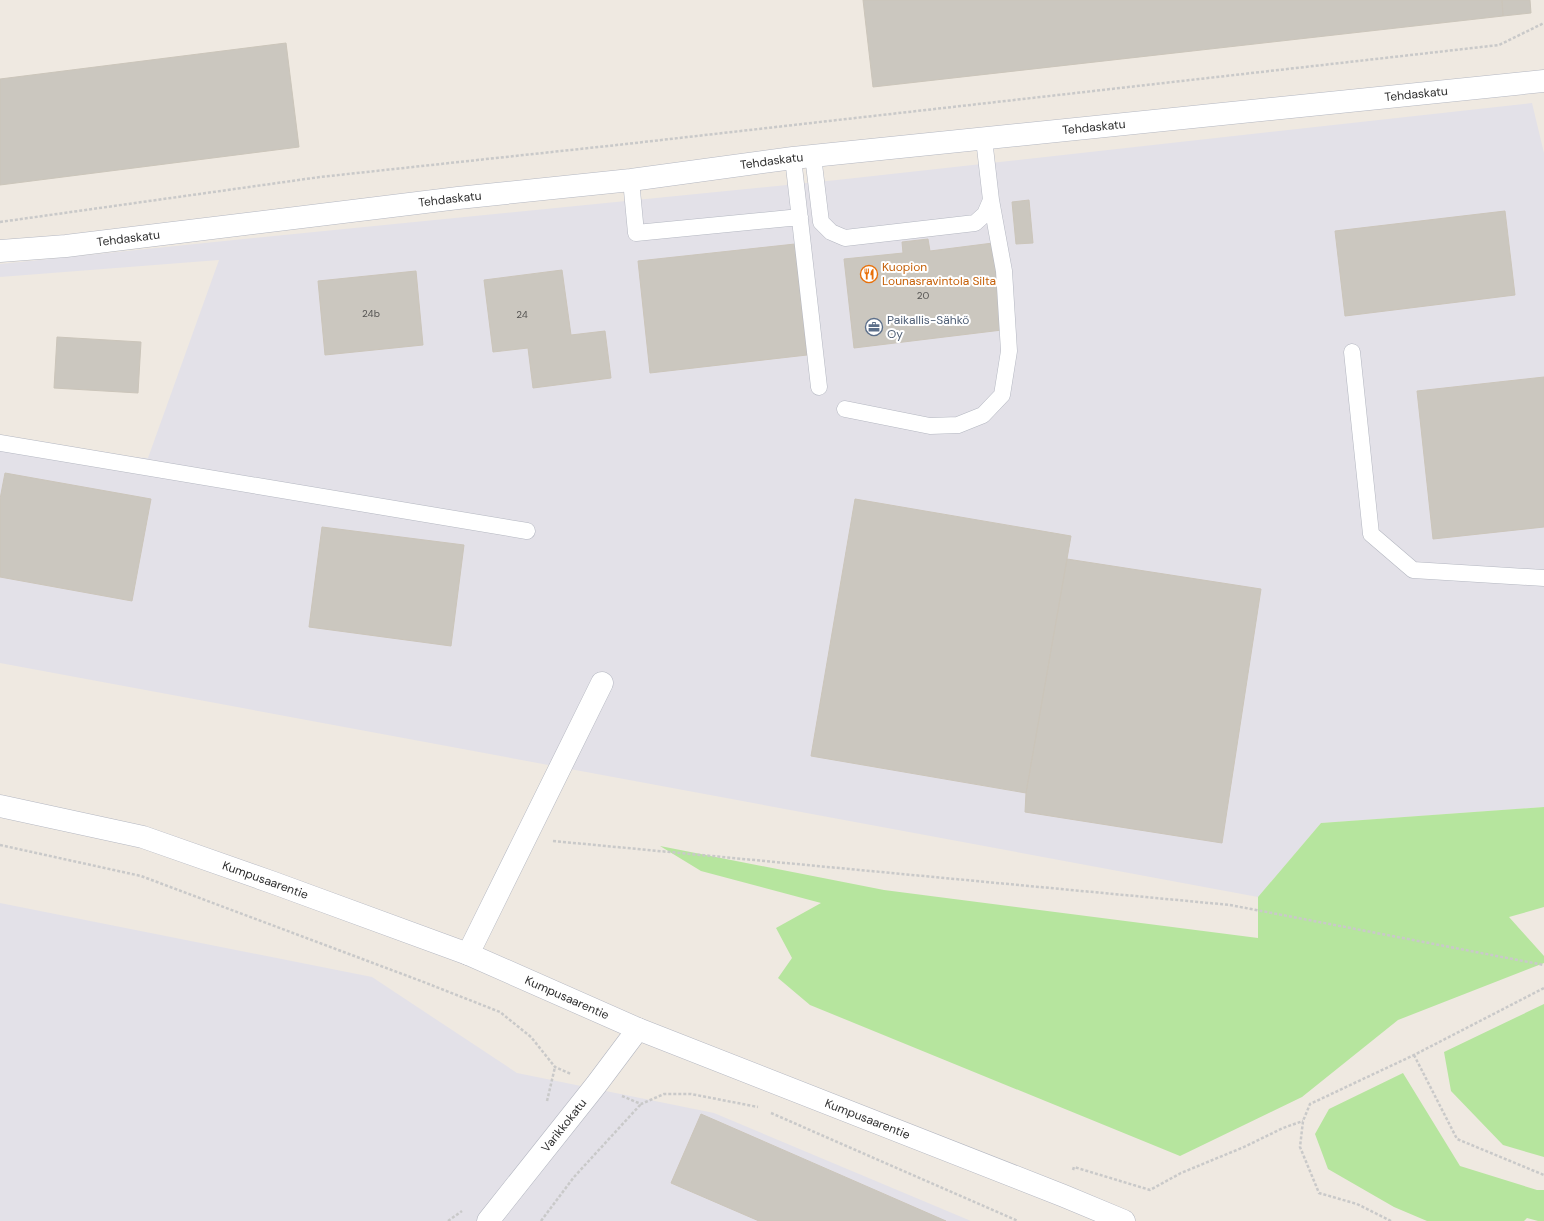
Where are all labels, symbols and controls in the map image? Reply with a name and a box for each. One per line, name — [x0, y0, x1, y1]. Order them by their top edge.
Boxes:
street label: Tehdaskatu — [1384, 83, 1449, 105]
street label: Tehdaskatu — [1061, 116, 1126, 138]
street label: Tehdaskatu — [739, 149, 804, 173]
street label: Tehdaskatu — [417, 188, 482, 211]
street label: Tehdaskatu — [96, 227, 161, 250]
place label: Kuopion Lounasravintola Silta — [882, 259, 996, 289]
restaurant icon: Kuopion Lounasravintola Silta — [859, 264, 879, 284]
house number: 20 — [917, 289, 929, 302]
house number: 24b — [362, 307, 380, 320]
house number: 24 — [516, 308, 528, 321]
place label: Paikallis-Sähkö Oy — [887, 312, 970, 342]
office icon: Paikallis-Sähkö Oy — [864, 317, 884, 337]
street label: Kumpusaarentie — [220, 857, 311, 903]
street label: Kumpusaarentie — [523, 972, 612, 1023]
street label: Varikkokatu — [538, 1095, 590, 1156]
street label: Kumpusaarentie — [822, 1095, 913, 1143]

